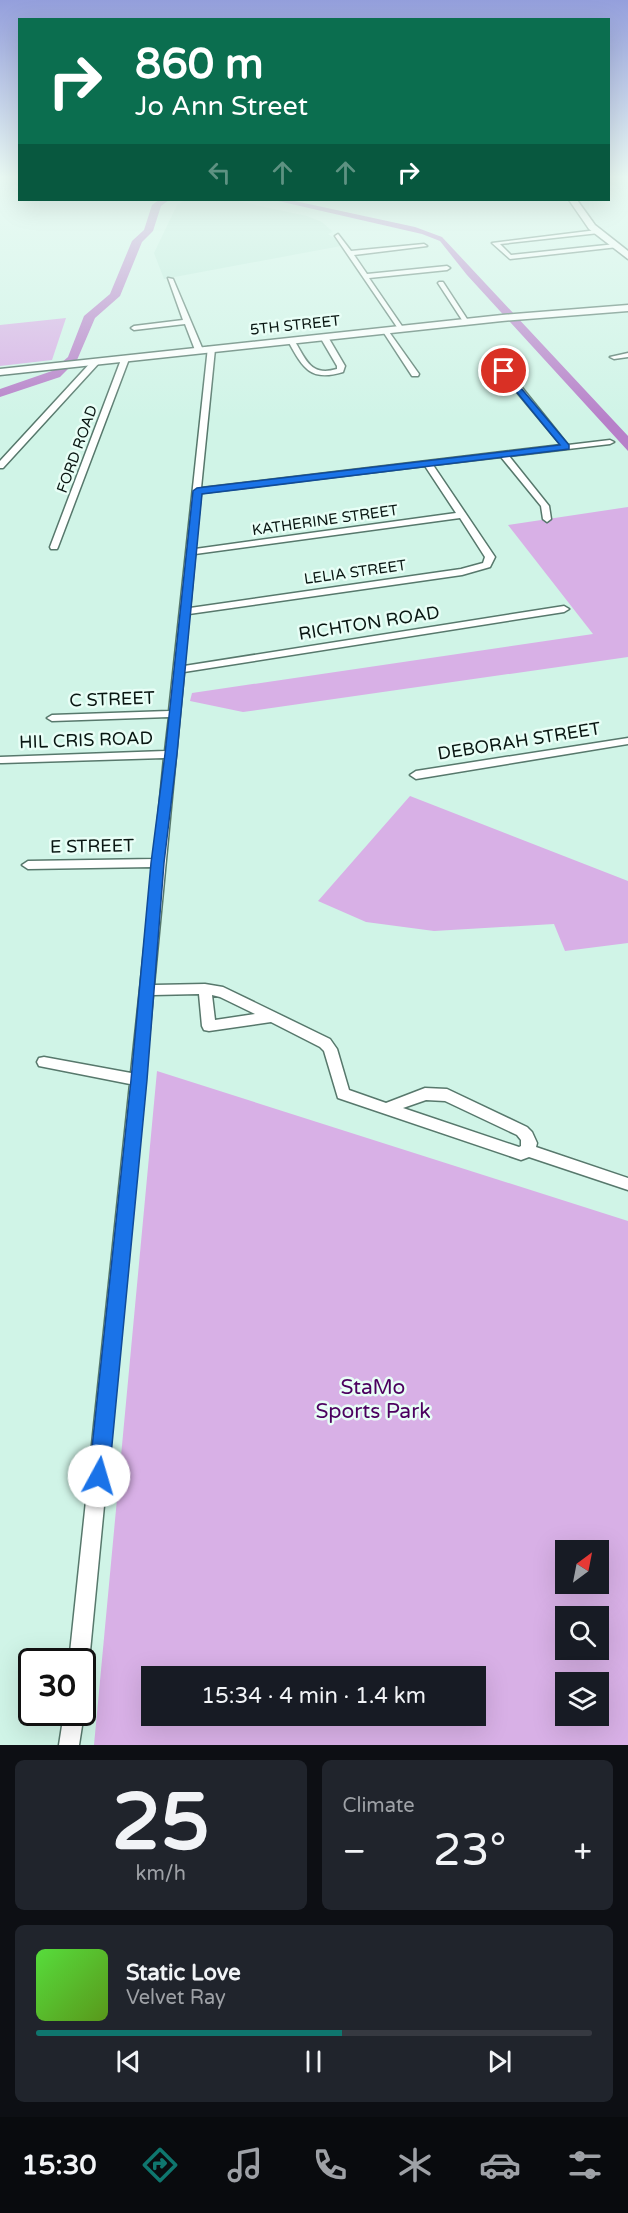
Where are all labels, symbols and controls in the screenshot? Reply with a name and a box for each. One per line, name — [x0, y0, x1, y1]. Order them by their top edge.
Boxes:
text: 860 m — [135, 39, 264, 90]
icon: right — [36, 42, 114, 120]
text: Jo Ann Street — [135, 90, 308, 123]
icon: left — [203, 156, 236, 189]
icon: ahead — [266, 156, 299, 189]
icon: ahead — [329, 156, 362, 189]
icon: right — [392, 156, 425, 189]
street label: 5TH STREET — [249, 311, 341, 339]
pin — [478, 345, 529, 396]
icon: arrive — [487, 354, 520, 387]
street label: FORD ROAD — [53, 403, 101, 495]
street label: KATHERINE STREET — [251, 501, 399, 539]
street label: LELIA STREET — [303, 556, 407, 588]
street label: RICHTON ROAD — [297, 601, 441, 645]
street label: C STREET — [69, 687, 155, 711]
street label: DEBORAH STREET — [436, 717, 602, 765]
street label: HIL CRIS ROAD — [19, 727, 153, 753]
street label: E STREET — [50, 834, 134, 858]
park label: StaMo Sports Park — [315, 1375, 431, 1424]
position arrow — [67, 1444, 131, 1508]
north arrow — [555, 1540, 609, 1594]
map controls — [555, 1540, 609, 1726]
button: search — [555, 1606, 609, 1660]
speed limit sign: 30 — [18, 1648, 96, 1726]
button: layers — [555, 1672, 609, 1726]
text: 15:34 · 4 min · 1.4 km — [201, 1683, 426, 1709]
text: 25 — [112, 1776, 210, 1870]
text: Climate — [343, 1794, 415, 1818]
text: 23° — [433, 1824, 506, 1878]
text: − — [343, 1832, 366, 1871]
text: + — [573, 1832, 592, 1871]
text: km/h — [136, 1862, 186, 1886]
text: Static Love — [126, 1960, 241, 1986]
text: Velvet Ray — [126, 1986, 226, 2010]
icon: previous — [112, 2045, 145, 2078]
icon: pause — [297, 2045, 330, 2078]
icon: next — [483, 2045, 516, 2078]
icon: directions — [139, 2144, 181, 2186]
icon: music — [224, 2144, 266, 2186]
icon: phone — [309, 2144, 351, 2186]
icon: climate — [394, 2144, 436, 2186]
icon: car — [479, 2144, 521, 2186]
icon: filters — [564, 2144, 606, 2186]
text: 15:30 — [22, 2149, 96, 2182]

